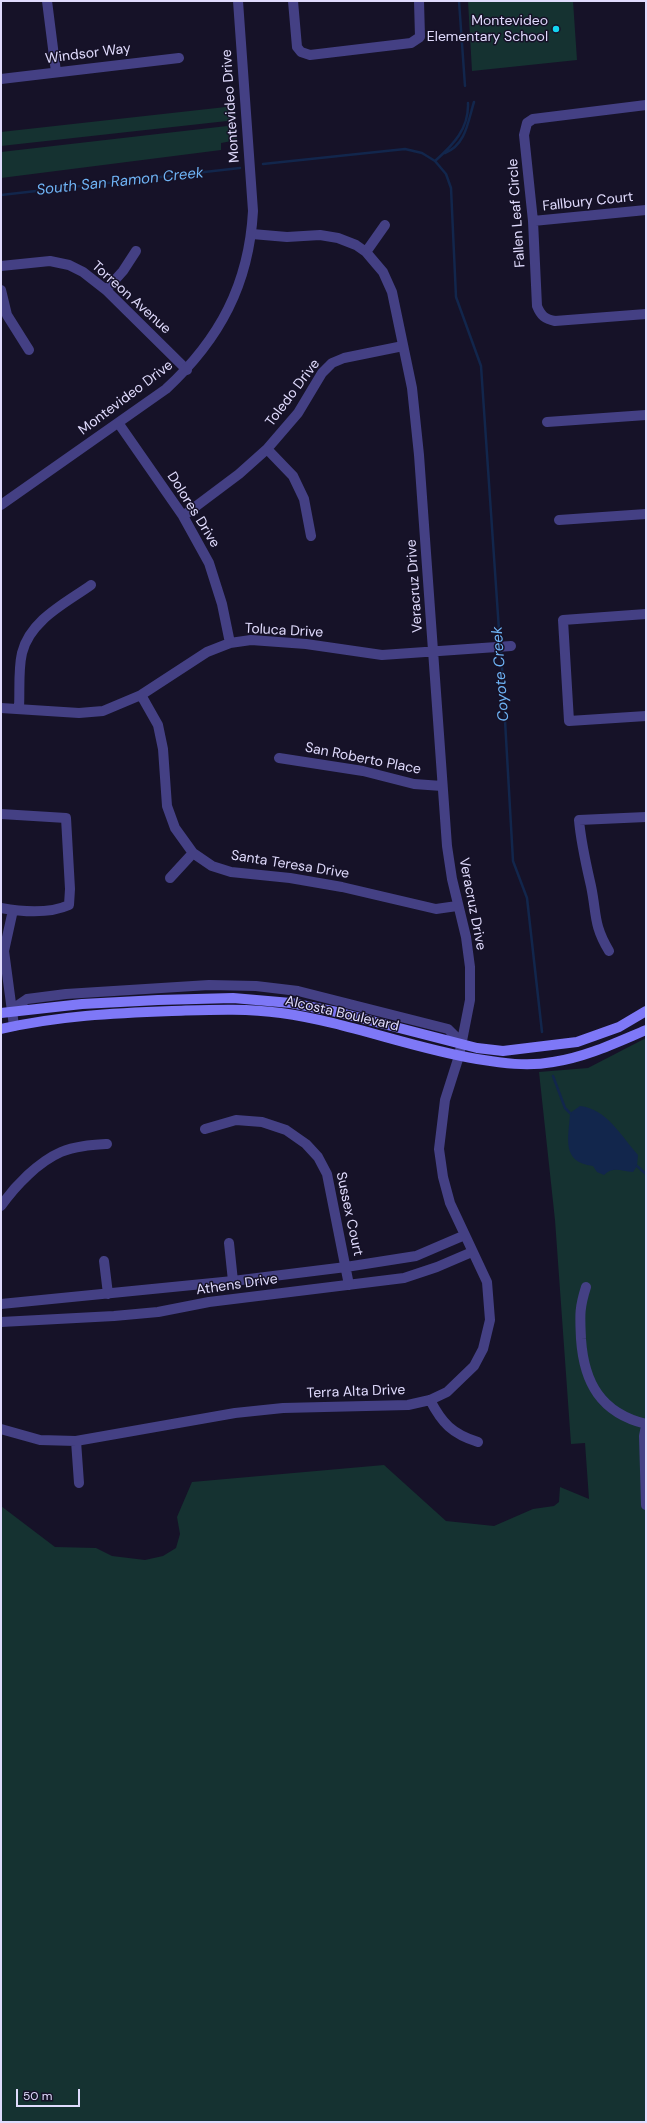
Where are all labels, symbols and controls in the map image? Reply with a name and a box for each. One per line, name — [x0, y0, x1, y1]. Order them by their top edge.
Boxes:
place label: Montevideo Elementary School — [427, 13, 548, 46]
marker: Montevideo Elementary School — [551, 24, 561, 34]
street label: Windsor Way — [44, 40, 132, 68]
street label: Montevideo Drive — [219, 49, 243, 163]
street label: Fallen Leaf Circle — [505, 158, 529, 268]
water label: South San Ramon Creek — [36, 164, 204, 200]
street label: Fallbury Court — [542, 189, 634, 215]
street label: Torreon Avenue — [88, 258, 174, 338]
street label: Toledo Drive — [262, 356, 324, 430]
street label: Montevideo Drive — [76, 357, 176, 439]
street label: Dolores Drive — [163, 469, 223, 551]
street label: Veracruz Drive — [403, 539, 427, 633]
street label: Toluca Drive — [244, 621, 324, 641]
water label: Coyote Creek — [489, 626, 513, 722]
street label: San Roberto Place — [304, 740, 422, 778]
street label: Santa Teresa Drive — [230, 847, 350, 883]
street label: Veracruz Drive — [455, 856, 489, 952]
street label: Alcosta Boulevard — [284, 993, 400, 1035]
street label: Sussex Court — [332, 1170, 366, 1258]
street label: Athens Drive — [195, 1271, 279, 1299]
street label: Terra Alta Drive — [306, 1382, 406, 1402]
scale bar — [18, 2081, 82, 2107]
text: 50 m — [23, 2088, 52, 2104]

